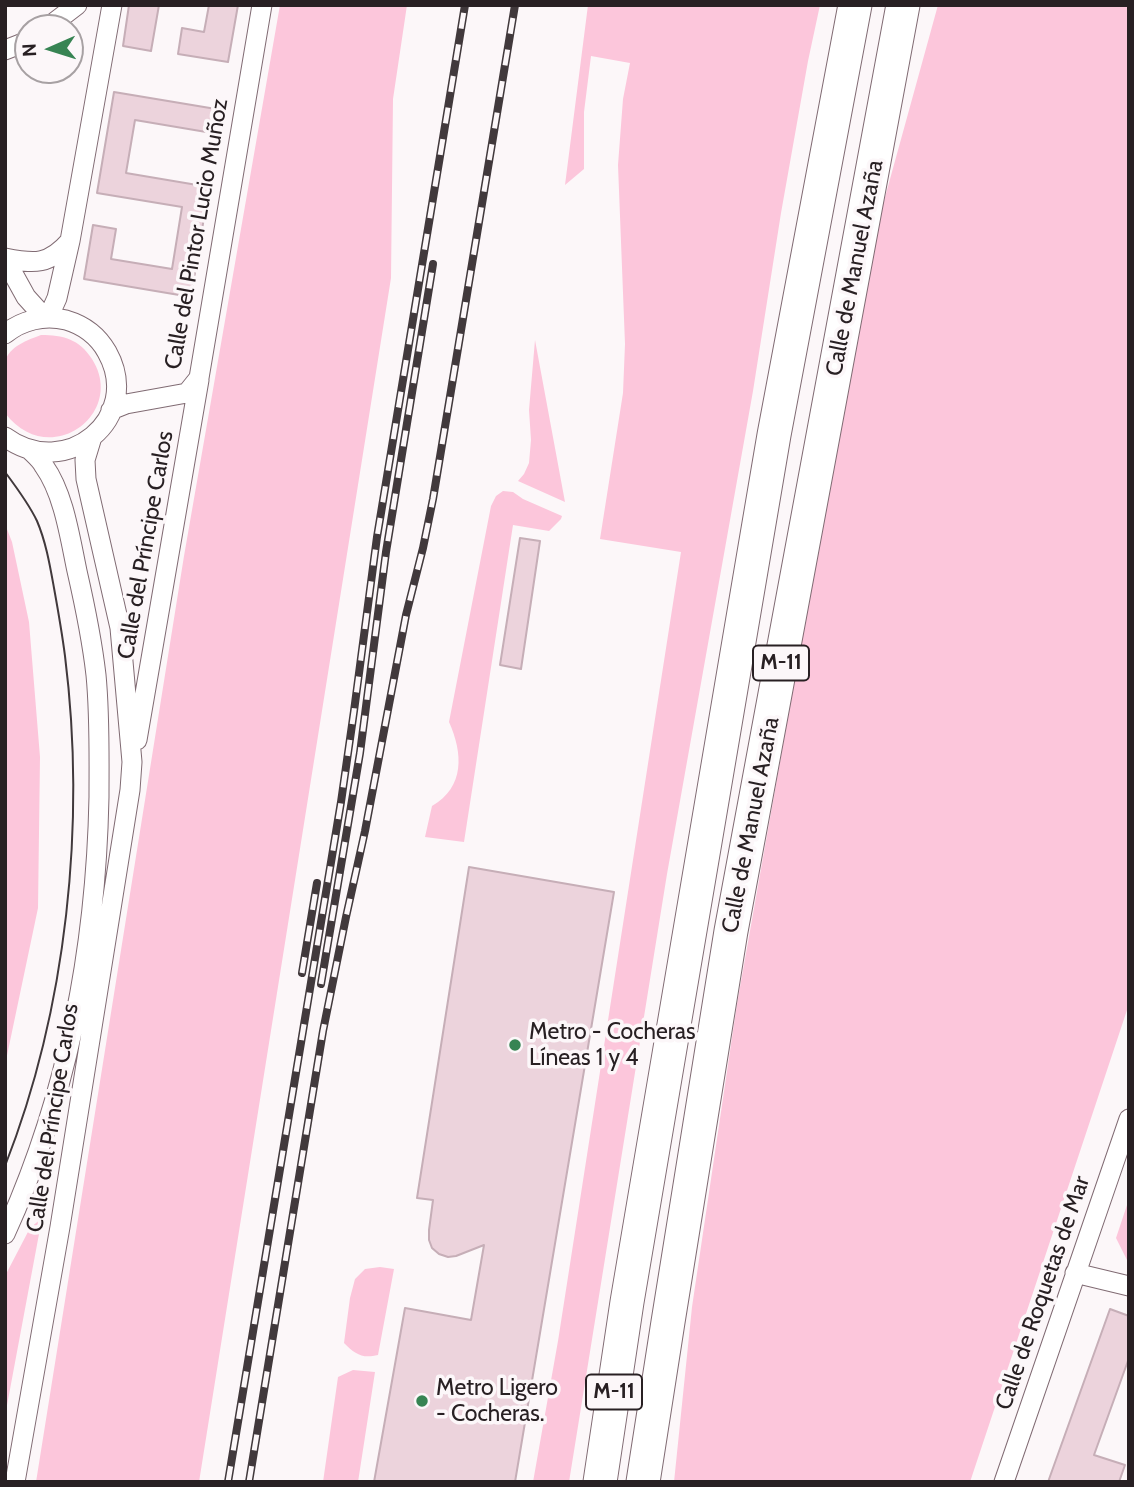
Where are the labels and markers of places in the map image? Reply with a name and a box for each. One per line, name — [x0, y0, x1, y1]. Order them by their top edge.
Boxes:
place label: Metro - Cocheras Líneas 1 y 4 — [529, 1018, 695, 1072]
marker: Metro - Cocheras Líneas 1 y 4 — [507, 1037, 523, 1053]
place label: Metro Ligero - Cocheras. — [436, 1374, 558, 1428]
marker: Metro Ligero - Cocheras. — [414, 1393, 430, 1409]

